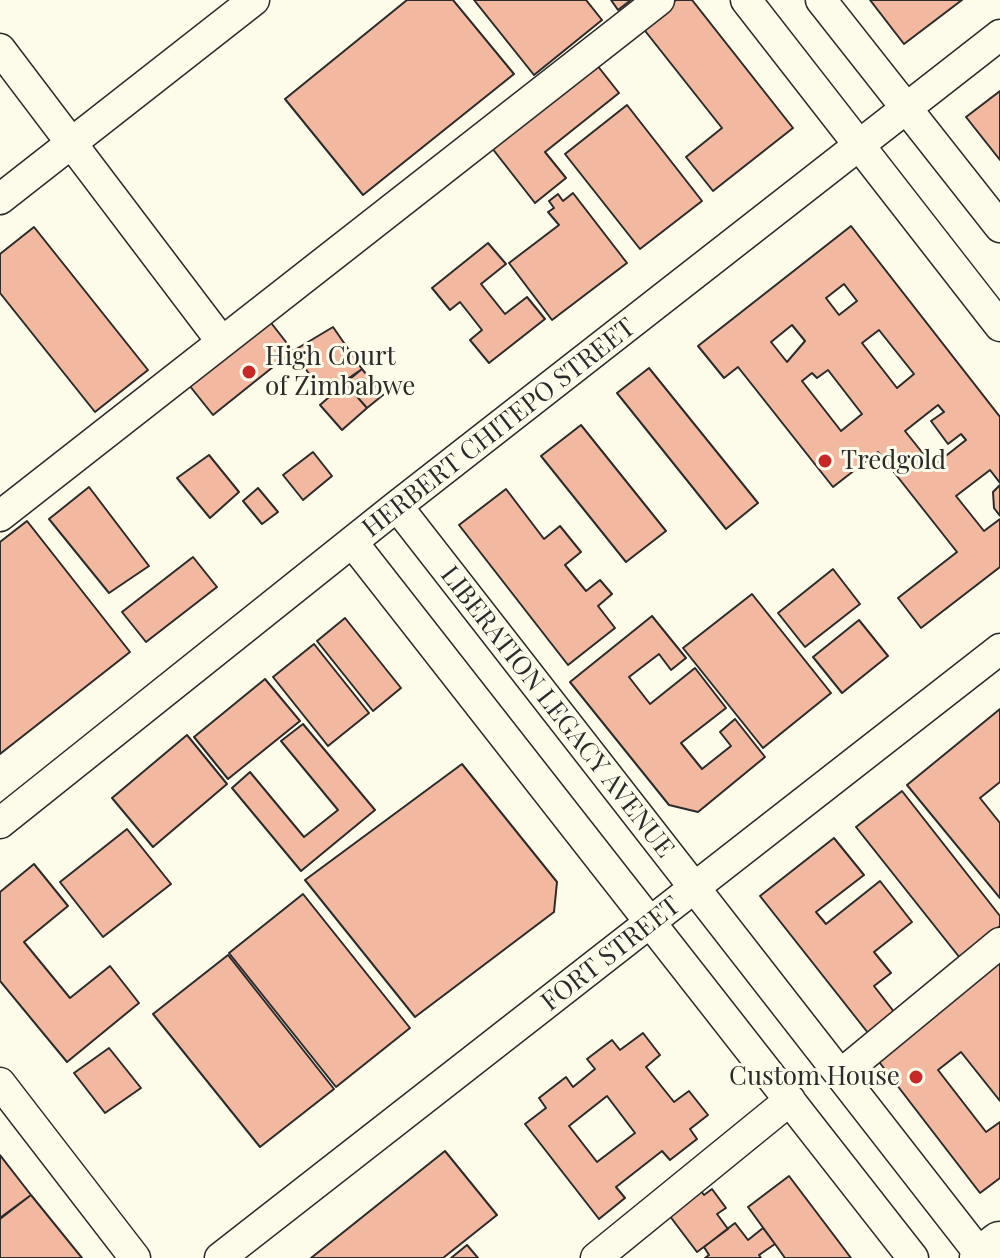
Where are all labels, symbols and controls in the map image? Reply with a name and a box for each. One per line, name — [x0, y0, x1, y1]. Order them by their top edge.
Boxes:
street label: HERBERT CHITEPO STREET — [356, 312, 642, 544]
place label: High Court of Zimbabwe — [265, 341, 415, 402]
marker: High Court of Zimbabwe — [240, 363, 258, 381]
place label: Tredgold — [841, 445, 946, 477]
marker: Tredgold — [816, 452, 834, 470]
street label: LIBERATION LEGACY AVENUE — [434, 560, 680, 864]
street label: FORT STREET — [535, 890, 687, 1018]
place label: Custom House — [729, 1061, 900, 1093]
marker: Custom House — [907, 1068, 925, 1086]

